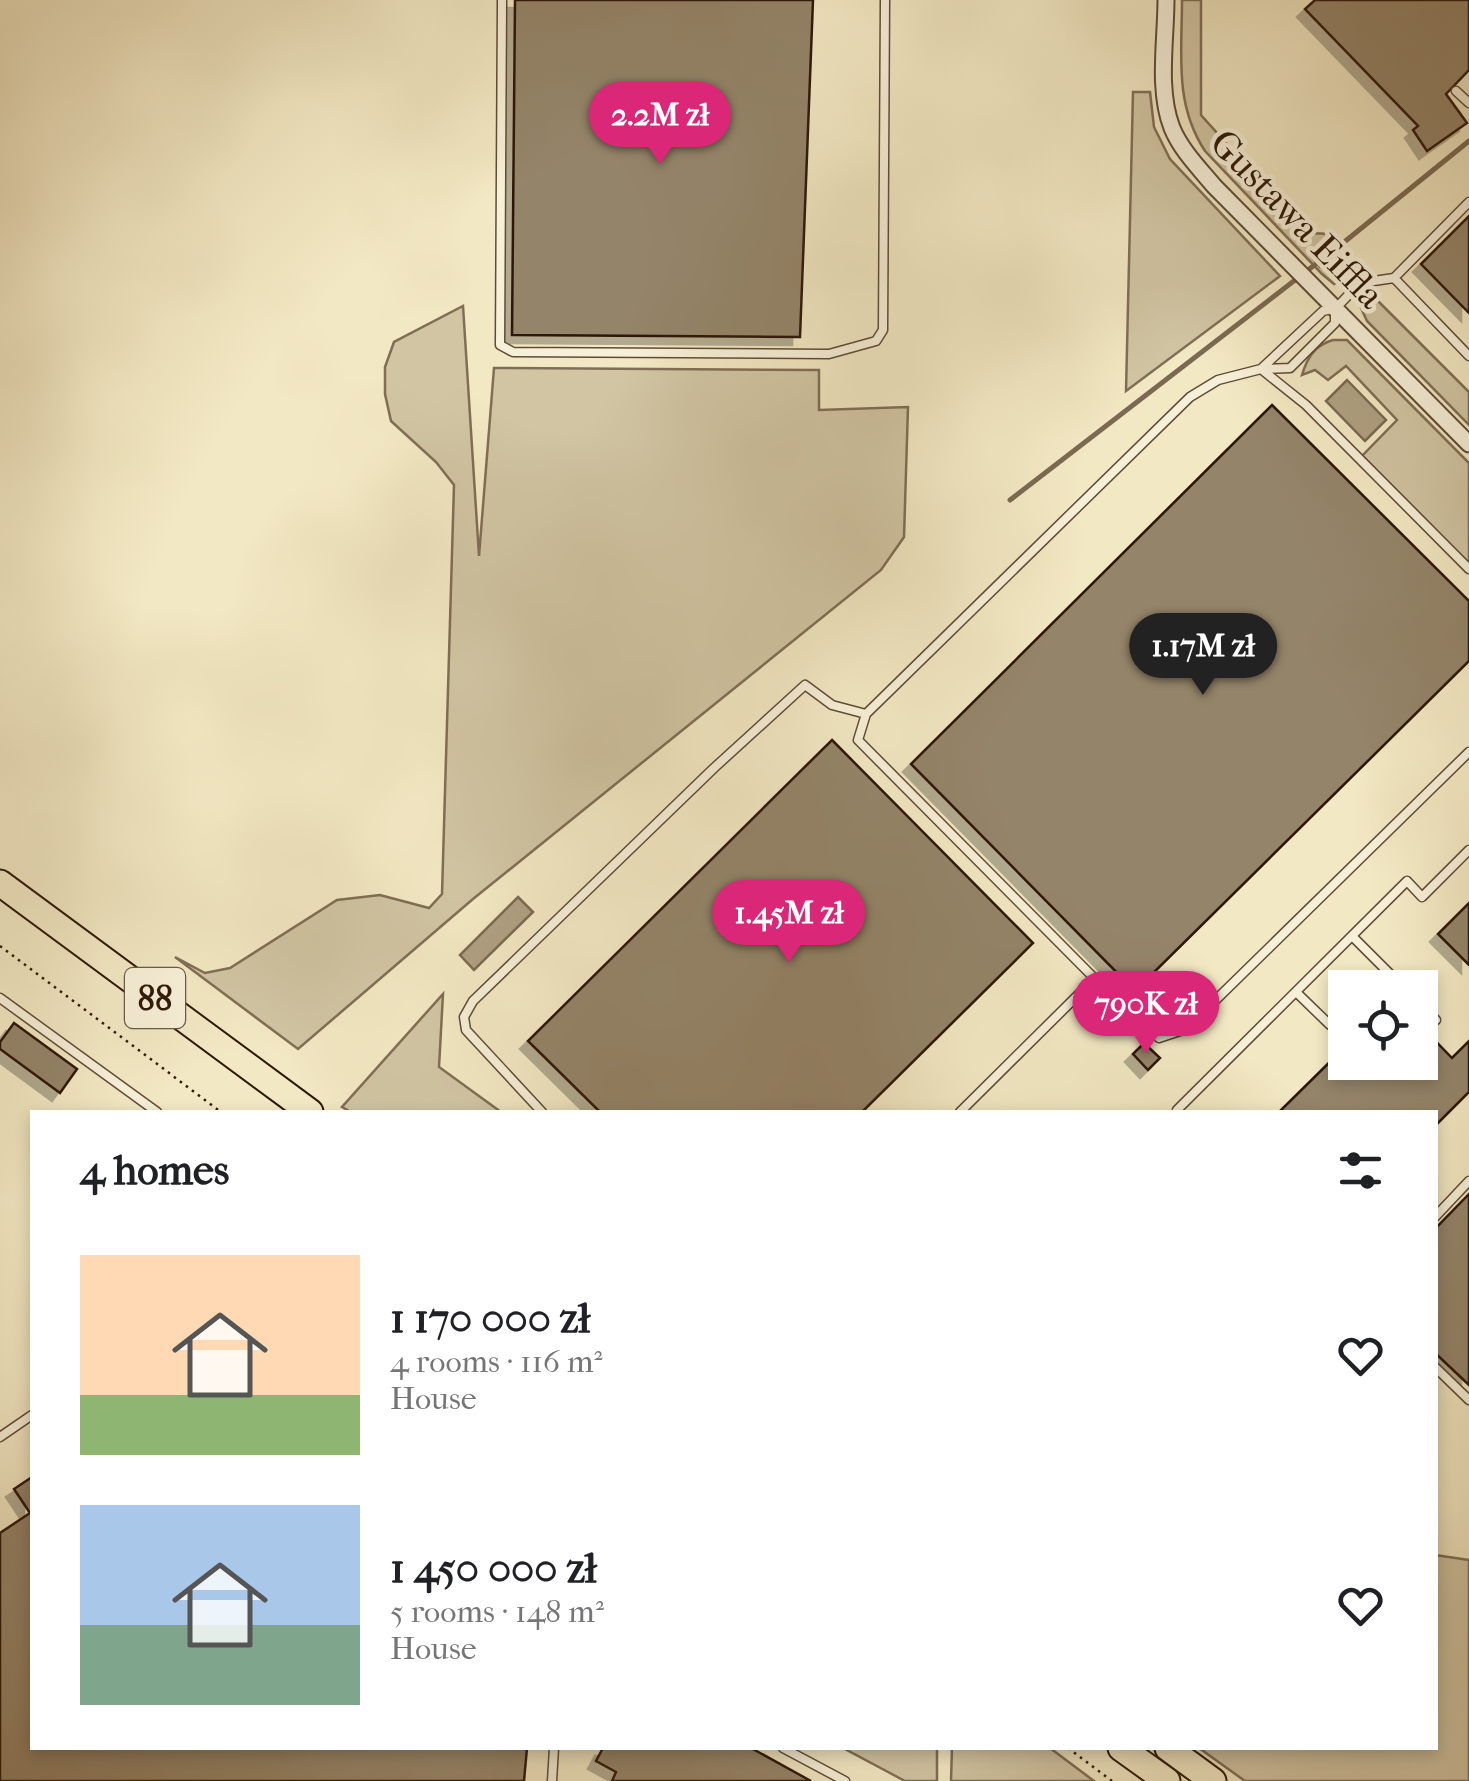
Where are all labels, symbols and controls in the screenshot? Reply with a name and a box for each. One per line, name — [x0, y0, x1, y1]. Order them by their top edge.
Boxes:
pin: 2.2M zł — [568, 82, 752, 167]
text: 2.2M zł — [611, 96, 709, 133]
street label: Gustawa Eiffla — [1201, 120, 1394, 318]
pin: 1.17M zł — [1100, 613, 1306, 698]
text: 1.17M zł — [1151, 627, 1255, 664]
pin: 1.45M zł — [686, 880, 892, 965]
text: 1.45M zł — [734, 894, 844, 931]
road number: 88 — [125, 968, 185, 1028]
map controls — [1328, 970, 1438, 1080]
button: locate — [1328, 970, 1438, 1080]
pin: 790K zł — [1054, 971, 1238, 1056]
text: 790K zł — [1094, 985, 1198, 1022]
icon: filters — [1333, 1143, 1388, 1198]
text: 4 homes — [80, 1146, 229, 1195]
text: 1 170 000 zł — [390, 1294, 590, 1343]
icon: home — [160, 1295, 280, 1415]
icon: heart — [1333, 1328, 1388, 1383]
text: 4 rooms · 116 m² — [390, 1343, 603, 1380]
text: House — [390, 1380, 477, 1417]
text: 1 450 000 zł — [390, 1544, 597, 1593]
icon: home — [160, 1545, 280, 1665]
icon: heart — [1333, 1578, 1388, 1633]
text: 5 rooms · 148 m² — [390, 1593, 604, 1630]
text: House — [390, 1630, 477, 1667]

